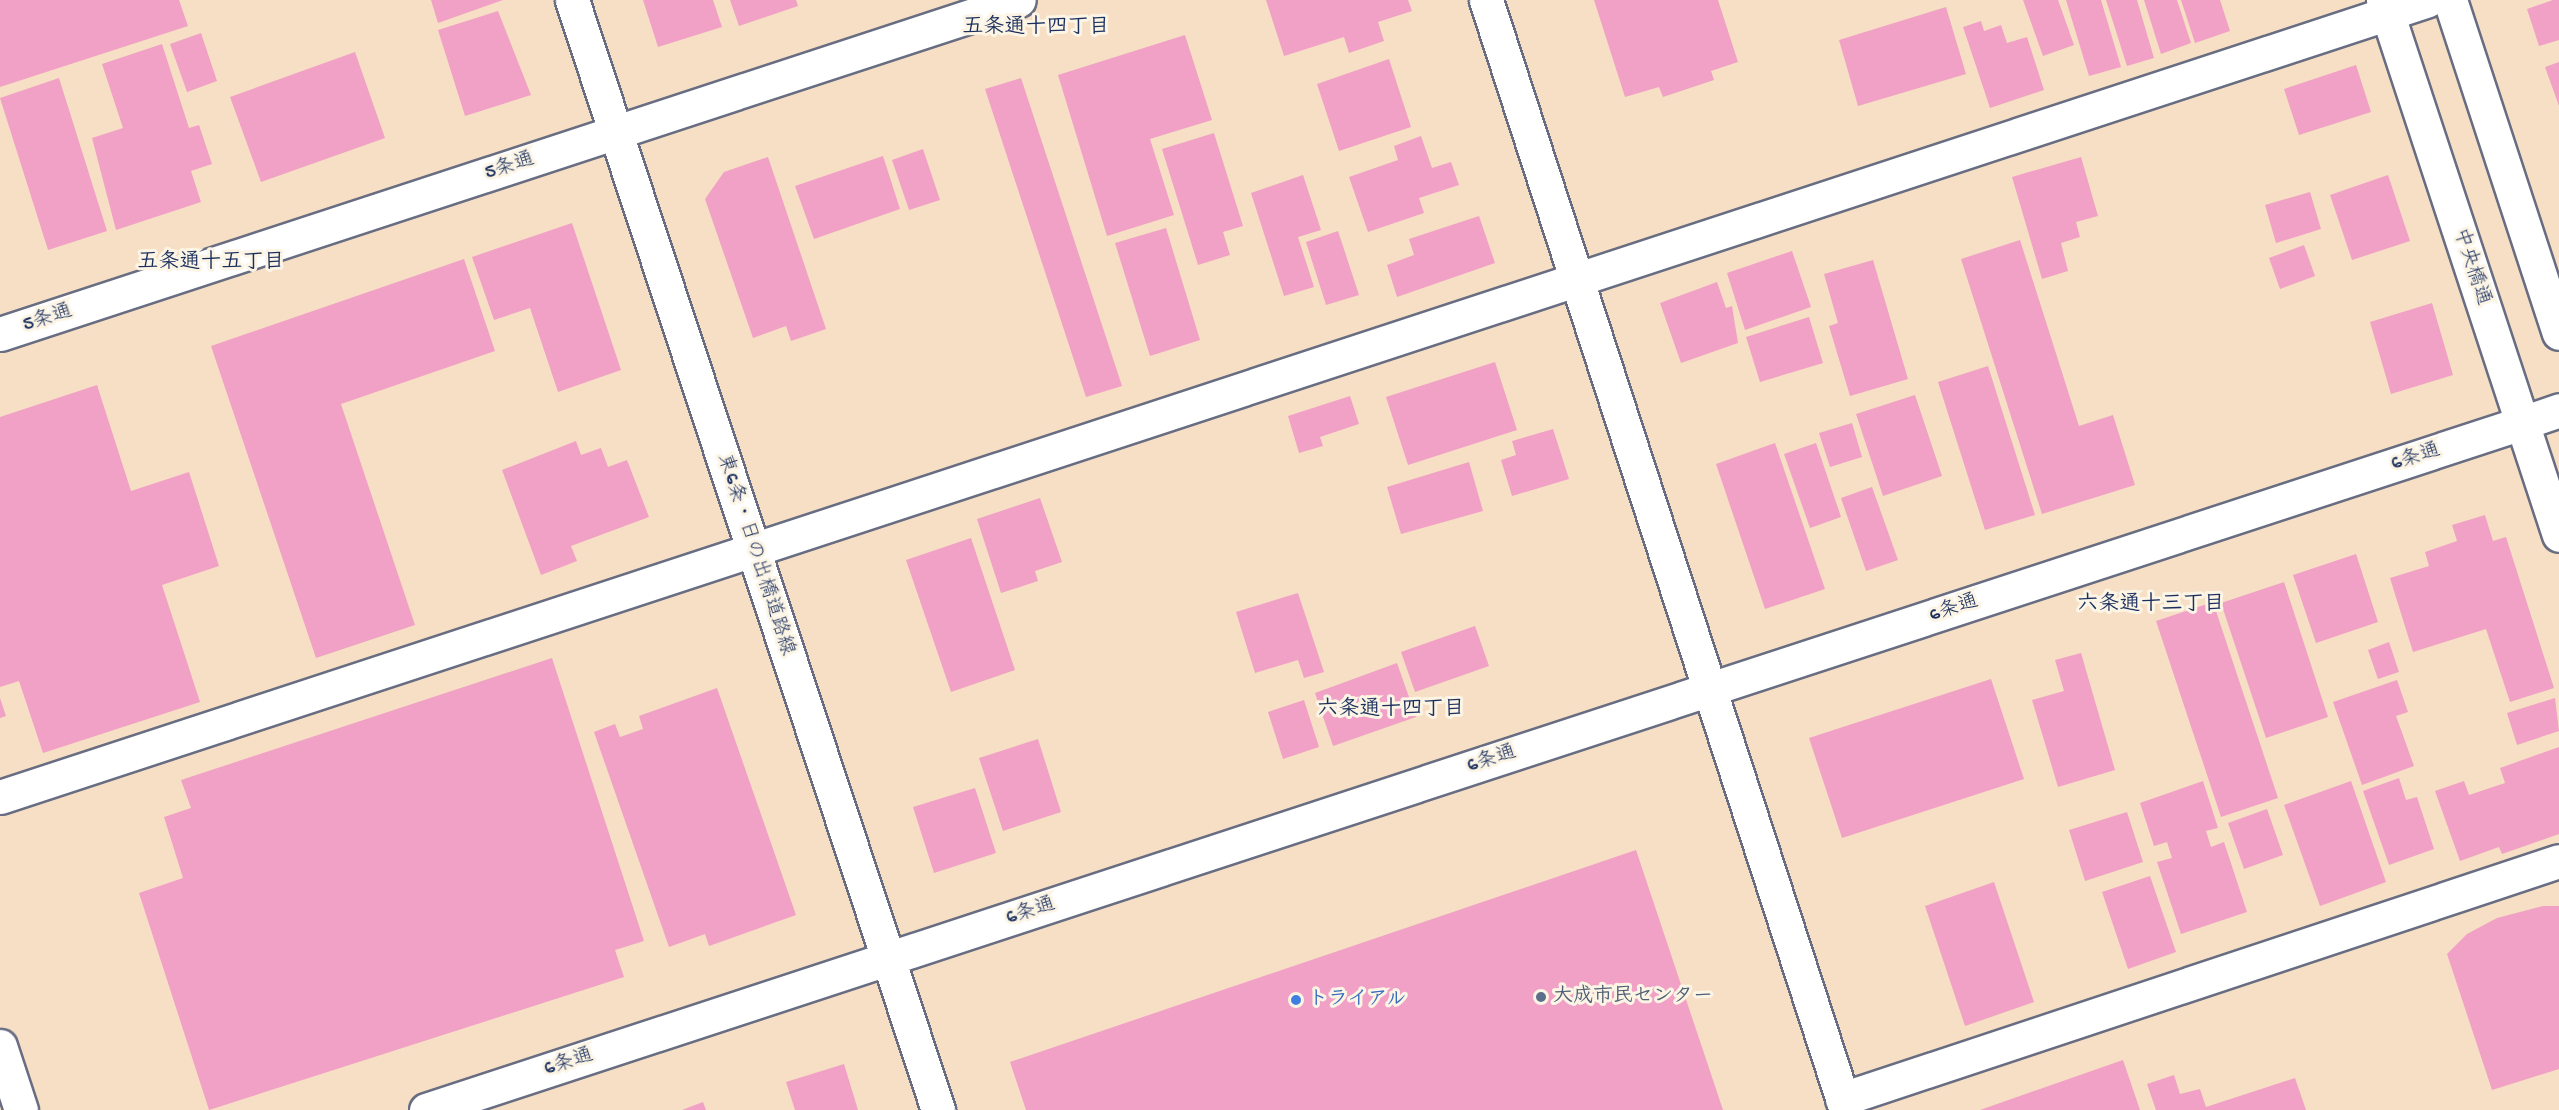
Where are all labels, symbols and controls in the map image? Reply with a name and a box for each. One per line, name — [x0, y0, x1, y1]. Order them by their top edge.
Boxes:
district label: 五条通十四丁目 — [963, 16, 1109, 42]
street label: 5条通 — [482, 148, 538, 186]
street label: 中央橋通 — [2447, 225, 2495, 309]
district label: 五条通十五丁目 — [138, 251, 284, 277]
street label: 5条通 — [20, 300, 76, 338]
street label: 6条通 — [2388, 439, 2444, 477]
street label: 東6条・日の出橋道路線 — [711, 451, 799, 659]
street label: 6条通 — [1926, 590, 1982, 628]
district label: 六条通十三丁目 — [2078, 593, 2224, 619]
district label: 六条通十四丁目 — [1318, 698, 1464, 724]
street label: 6条通 — [1464, 741, 1520, 779]
street label: 6条通 — [1003, 893, 1059, 931]
place label: 大成市民センター — [1553, 985, 1713, 1009]
place label: トライアル — [1308, 988, 1408, 1012]
marker: 大成市民センター — [1534, 990, 1548, 1004]
marker: トライアル — [1289, 993, 1303, 1007]
street label: 6条通 — [541, 1044, 597, 1082]

